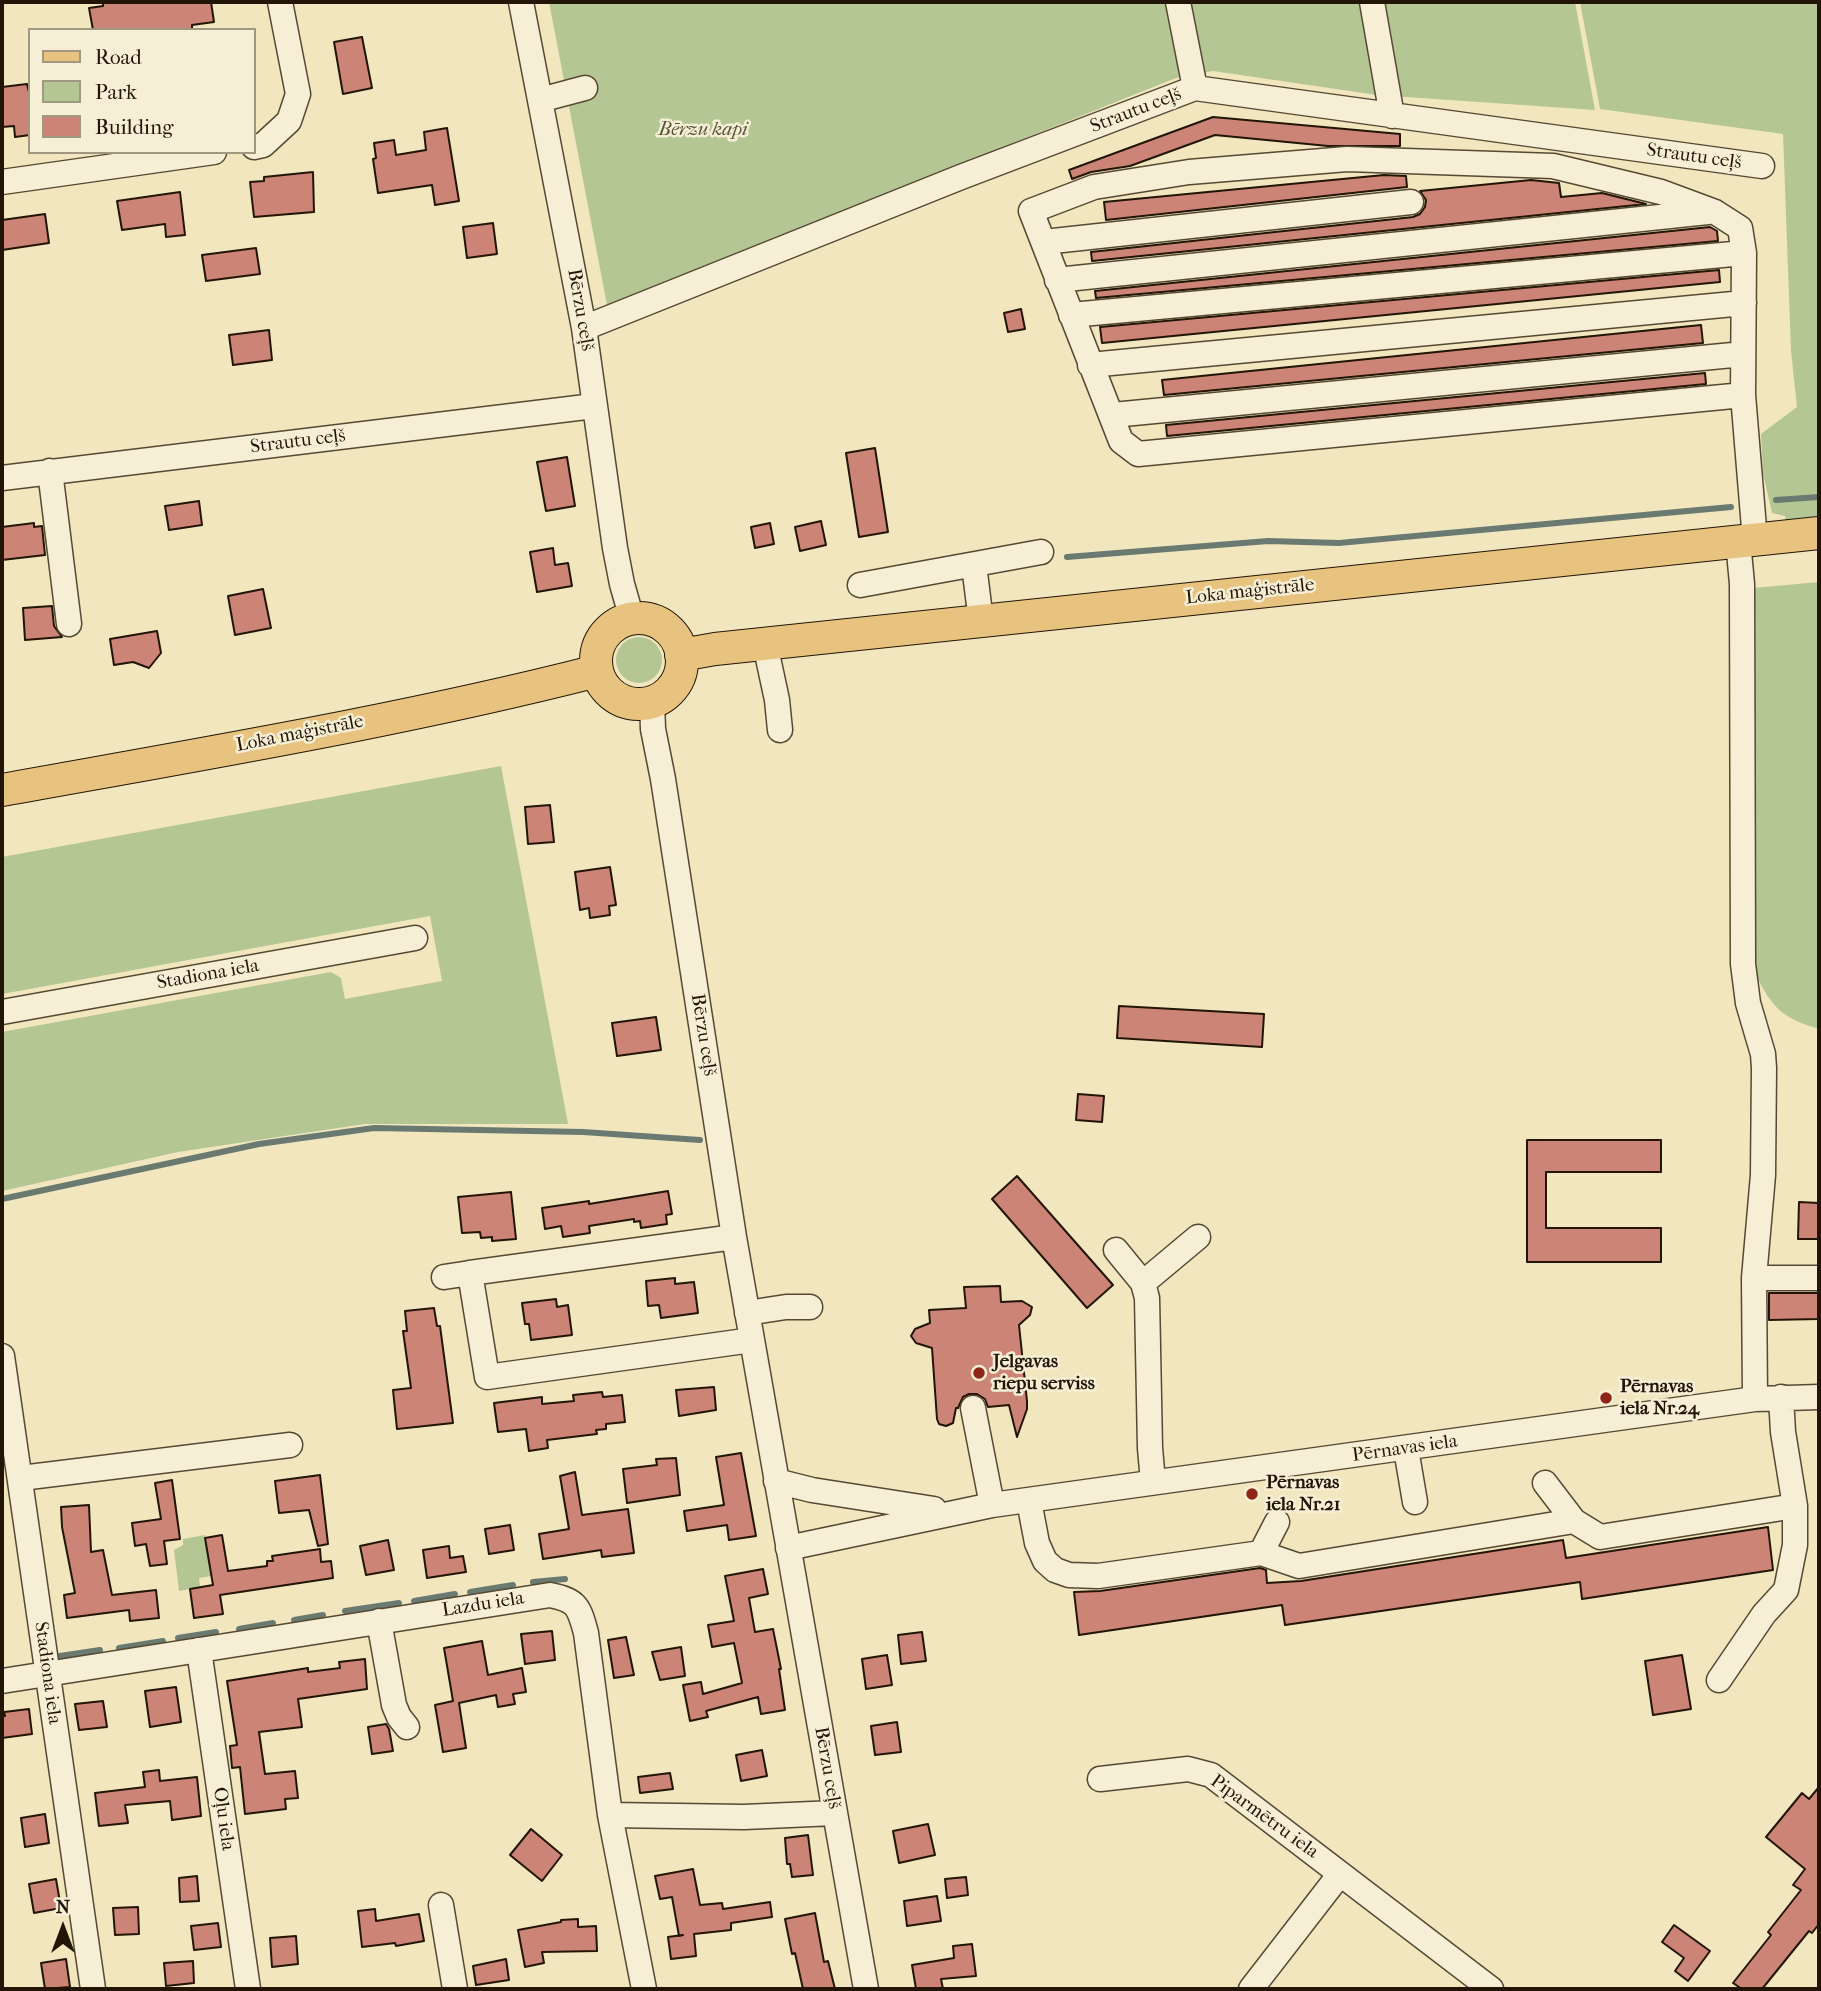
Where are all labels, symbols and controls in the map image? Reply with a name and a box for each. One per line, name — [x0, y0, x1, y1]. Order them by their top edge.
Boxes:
legend — [28, 28, 256, 154]
text: Road — [95, 45, 142, 69]
text: Park — [95, 80, 137, 104]
street label: Strautu ceļš — [1087, 83, 1185, 139]
text: Building — [95, 115, 173, 139]
park label: Bērzu kapi — [659, 119, 747, 141]
street label: Strautu ceļš — [1645, 139, 1743, 175]
street label: Bērzu ceļš — [562, 267, 598, 353]
street label: Strautu ceļš — [249, 425, 347, 459]
street label: Loka maģistrāle — [1185, 574, 1315, 610]
street label: Loka maģistrāle — [234, 710, 366, 758]
street label: Stadiona iela — [155, 955, 261, 995]
street label: Bērzu ceļš — [685, 992, 721, 1078]
place label: Jelgavas riepu serviss — [993, 1351, 1095, 1395]
marker: Jelgavas riepu serviss — [971, 1365, 987, 1381]
place label: Pērnavas iela Nr.24 — [1620, 1376, 1699, 1420]
marker: Pērnavas iela Nr.24 — [1598, 1390, 1614, 1406]
street label: Pērnavas iela — [1351, 1430, 1459, 1468]
place label: Pērnavas iela Nr.21 — [1266, 1472, 1341, 1516]
marker: Pērnavas iela Nr.21 — [1244, 1486, 1260, 1502]
street label: Lazdu iela — [440, 1587, 526, 1623]
street label: Stadiona iela — [29, 1620, 65, 1726]
street label: Bērzu ceļš — [809, 1725, 845, 1811]
street label: Piparmētru iela — [1206, 1770, 1322, 1864]
street label: Oļu iela — [207, 1786, 239, 1852]
north arrow — [28, 1893, 98, 1963]
text: N — [56, 1896, 70, 1918]

